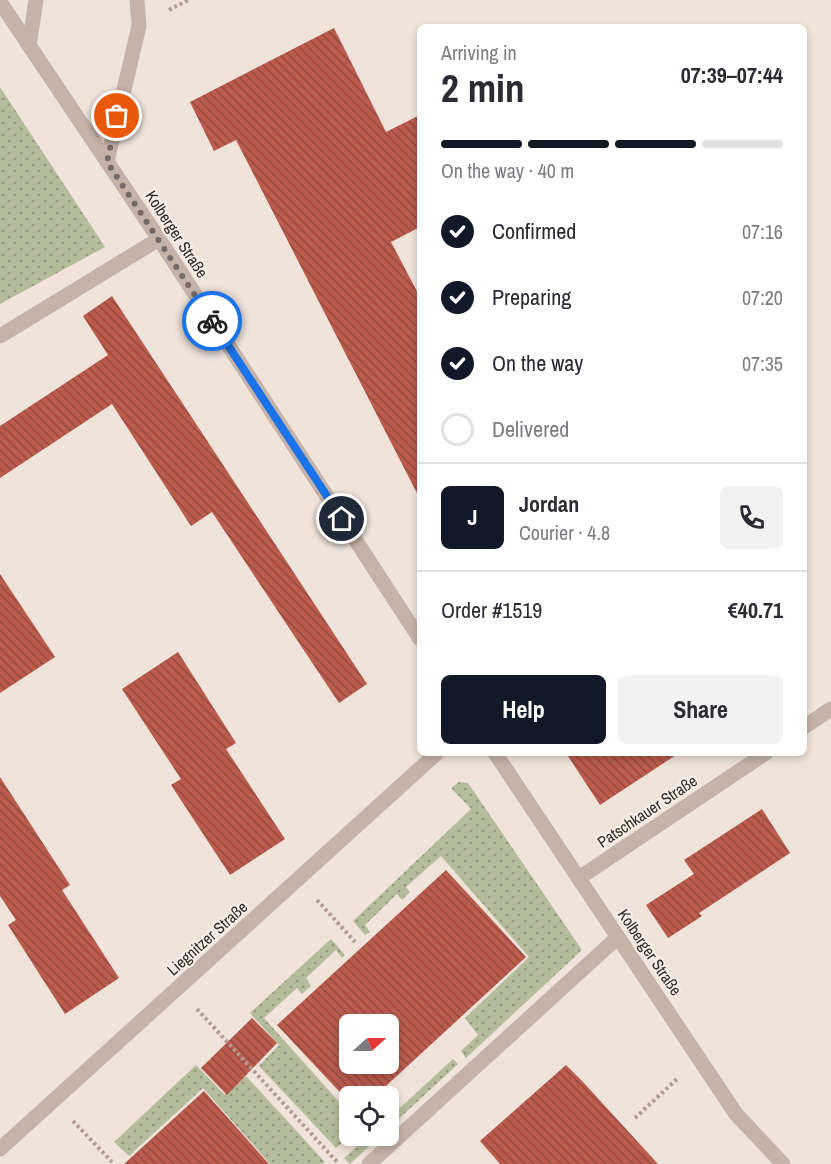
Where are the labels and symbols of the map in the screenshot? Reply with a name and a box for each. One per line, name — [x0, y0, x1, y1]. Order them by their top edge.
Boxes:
pin — [91, 90, 142, 141]
street label: Kolberger Straße — [141, 186, 213, 282]
courier — [182, 291, 242, 351]
pin — [316, 493, 367, 544]
street label: Patschkauer Straße — [593, 769, 701, 853]
street label: Liegnitzer Straße — [162, 896, 252, 980]
street label: Kolberger Straße — [613, 904, 687, 1000]
north arrow — [339, 1014, 399, 1074]

